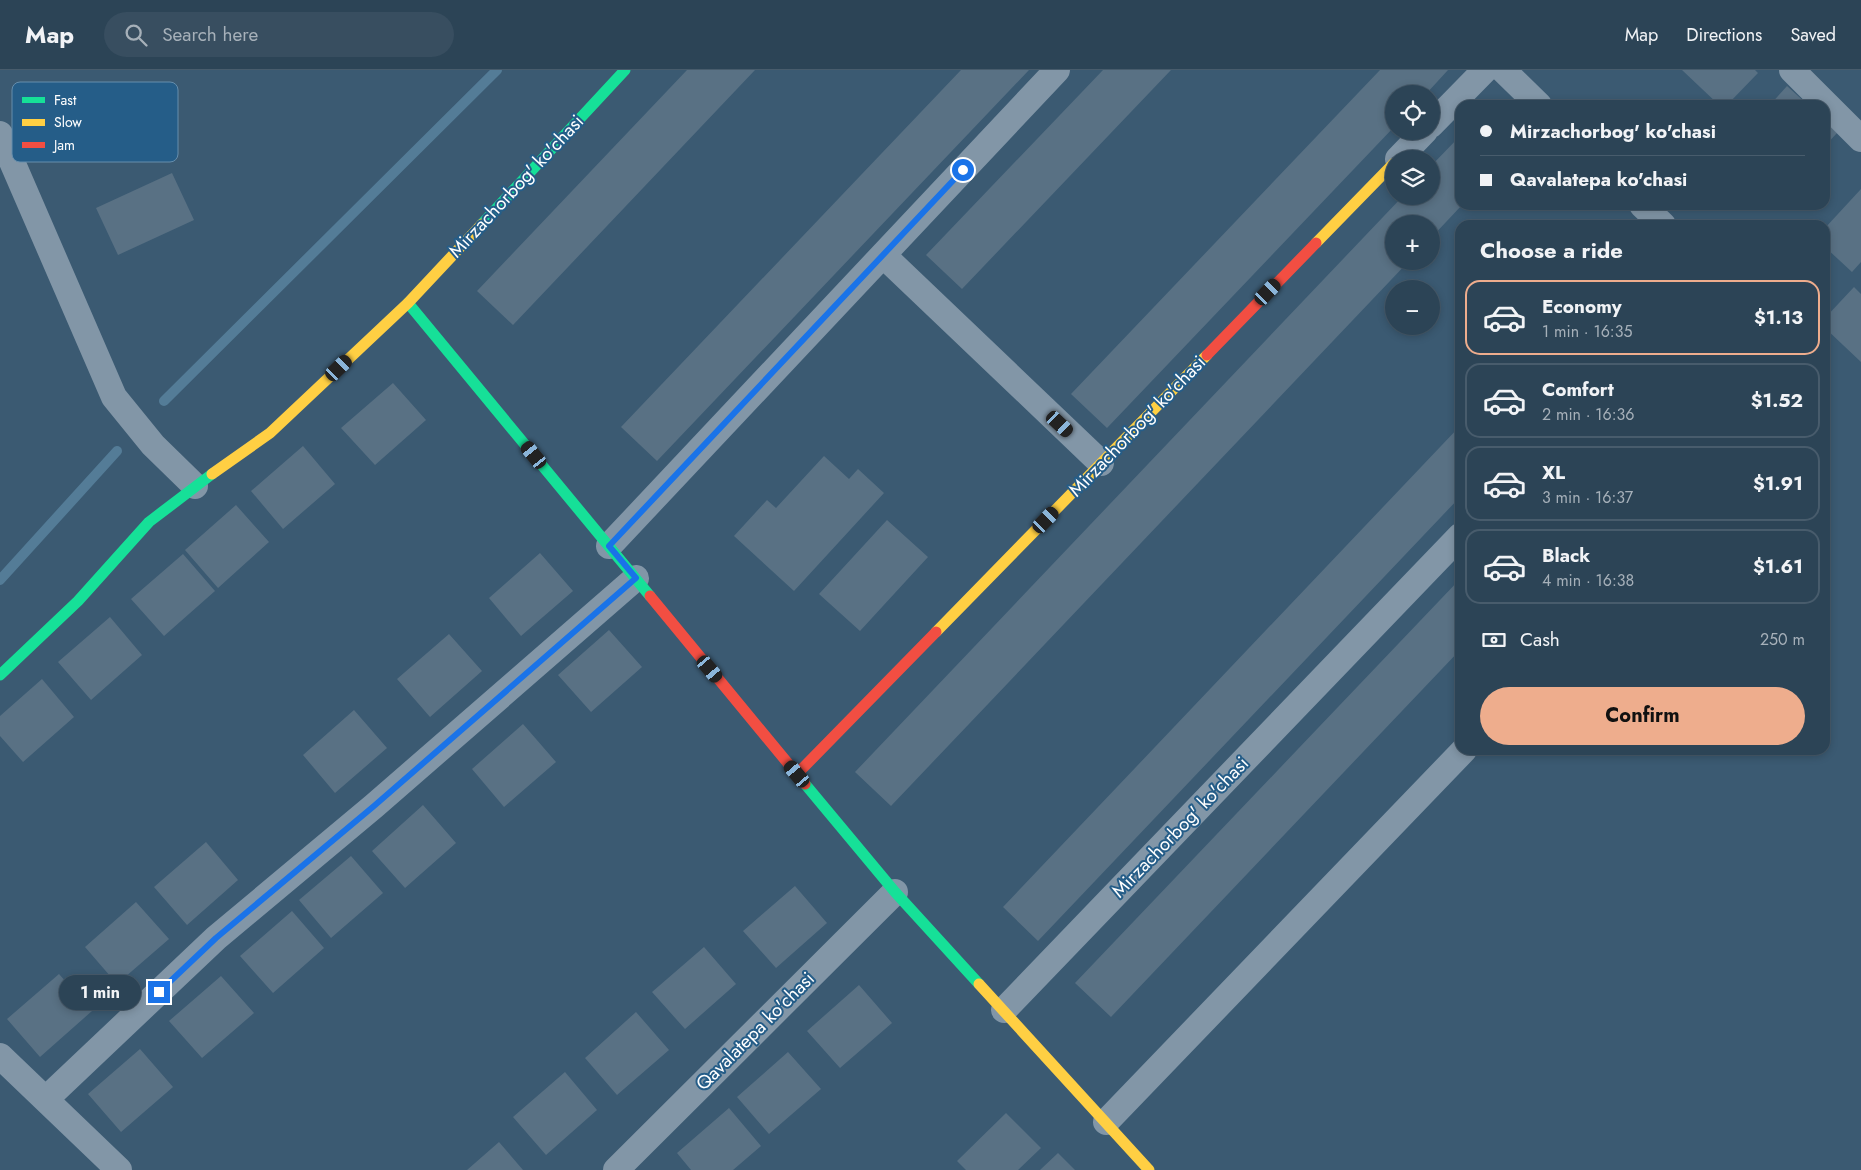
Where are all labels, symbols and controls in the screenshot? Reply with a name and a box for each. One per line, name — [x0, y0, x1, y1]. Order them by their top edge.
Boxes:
search box — [104, 12, 454, 57]
text: Map — [25, 17, 74, 52]
icon: search — [122, 21, 150, 49]
text: Search here — [162, 21, 258, 48]
text: Map — [1625, 22, 1658, 48]
text: Directions — [1686, 22, 1762, 48]
text: Saved — [1790, 22, 1836, 48]
legend — [12, 82, 178, 162]
map controls — [1385, 85, 1440, 335]
button: locate — [1385, 85, 1440, 140]
text: Fast — [54, 90, 77, 110]
street label: Mirzachorbog' ko'chasi — [442, 108, 590, 264]
text: Slow — [54, 112, 82, 132]
text: Mirzachorbog' ko'chasi — [1510, 118, 1716, 145]
text: Jam — [52, 135, 75, 155]
button: layers — [1385, 150, 1440, 205]
route start — [952, 159, 974, 181]
text: Qavalatepa ko'chasi — [1510, 166, 1687, 193]
button: + — [1385, 215, 1440, 270]
text: Choose a ride — [1480, 234, 1623, 266]
car — [1252, 276, 1283, 308]
button: − — [1385, 280, 1440, 335]
text: Economy — [1542, 293, 1622, 320]
icon: car — [1482, 295, 1527, 340]
text: $1.13 — [1754, 304, 1803, 331]
text: 1 min · 16:35 — [1542, 320, 1632, 343]
street label: Mirzachorbog' ko'chasi — [1062, 349, 1212, 503]
car — [322, 352, 355, 384]
text: Comfort — [1542, 376, 1614, 403]
icon: car — [1482, 378, 1527, 423]
text: $1.52 — [1751, 387, 1803, 414]
text: 2 min · 16:36 — [1542, 403, 1635, 426]
car — [1043, 408, 1076, 440]
car — [518, 439, 549, 471]
text: XL — [1542, 459, 1565, 486]
icon: car — [1482, 461, 1527, 506]
text: $1.91 — [1753, 470, 1803, 497]
text: 3 min · 16:37 — [1542, 486, 1633, 509]
car — [1030, 504, 1061, 536]
text: Black — [1542, 542, 1590, 569]
icon: car — [1482, 544, 1527, 589]
text: $1.61 — [1753, 553, 1803, 580]
text: 4 min · 16:38 — [1542, 569, 1634, 592]
icon: cash — [1480, 626, 1508, 654]
text: Cash — [1520, 626, 1560, 653]
text: 250 m — [1760, 628, 1805, 651]
car — [694, 653, 725, 685]
button: Confirm — [1480, 687, 1805, 745]
street label: Mirzachorbog' ko'chasi — [1105, 750, 1255, 904]
car — [781, 758, 812, 790]
street label: Qavalatepa ko'chasi — [690, 966, 820, 1096]
callout: 1 min — [59, 974, 142, 1010]
text: 1 min — [80, 981, 120, 1004]
route end — [148, 981, 170, 1003]

